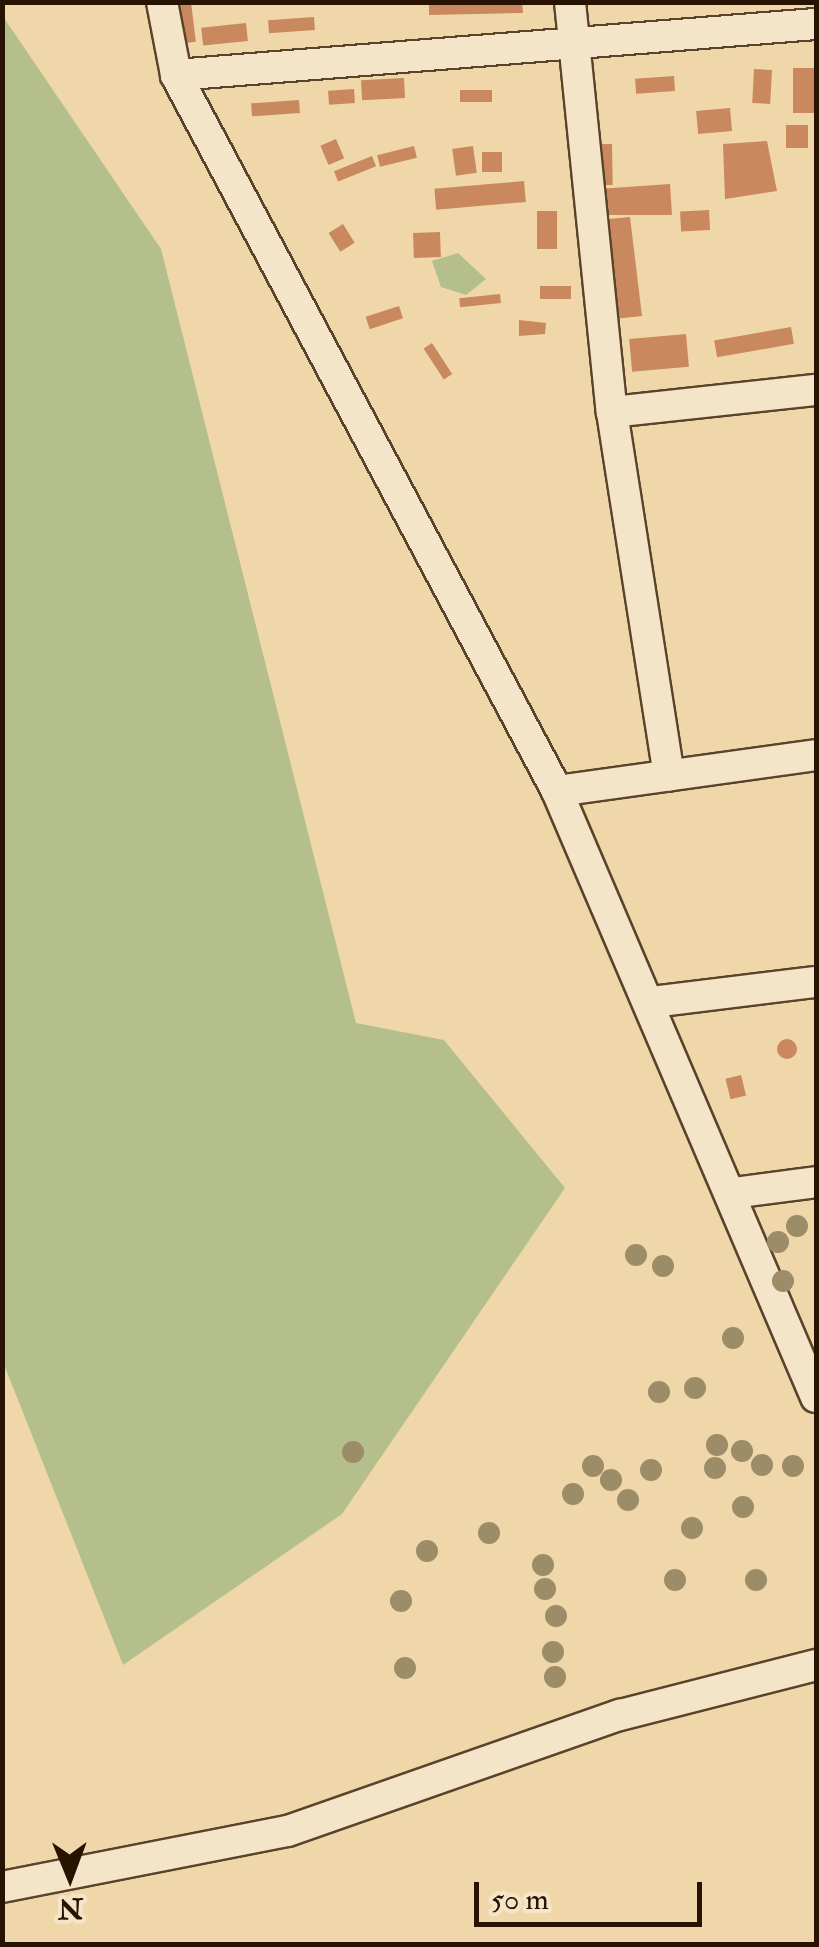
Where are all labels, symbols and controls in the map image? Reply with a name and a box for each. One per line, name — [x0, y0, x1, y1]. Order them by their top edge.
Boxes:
north arrow — [20, 1827, 120, 1927]
scale bar — [479, 1862, 706, 1924]
text: 50 m — [491, 1881, 549, 1918]
text: N — [58, 1890, 83, 1925]

